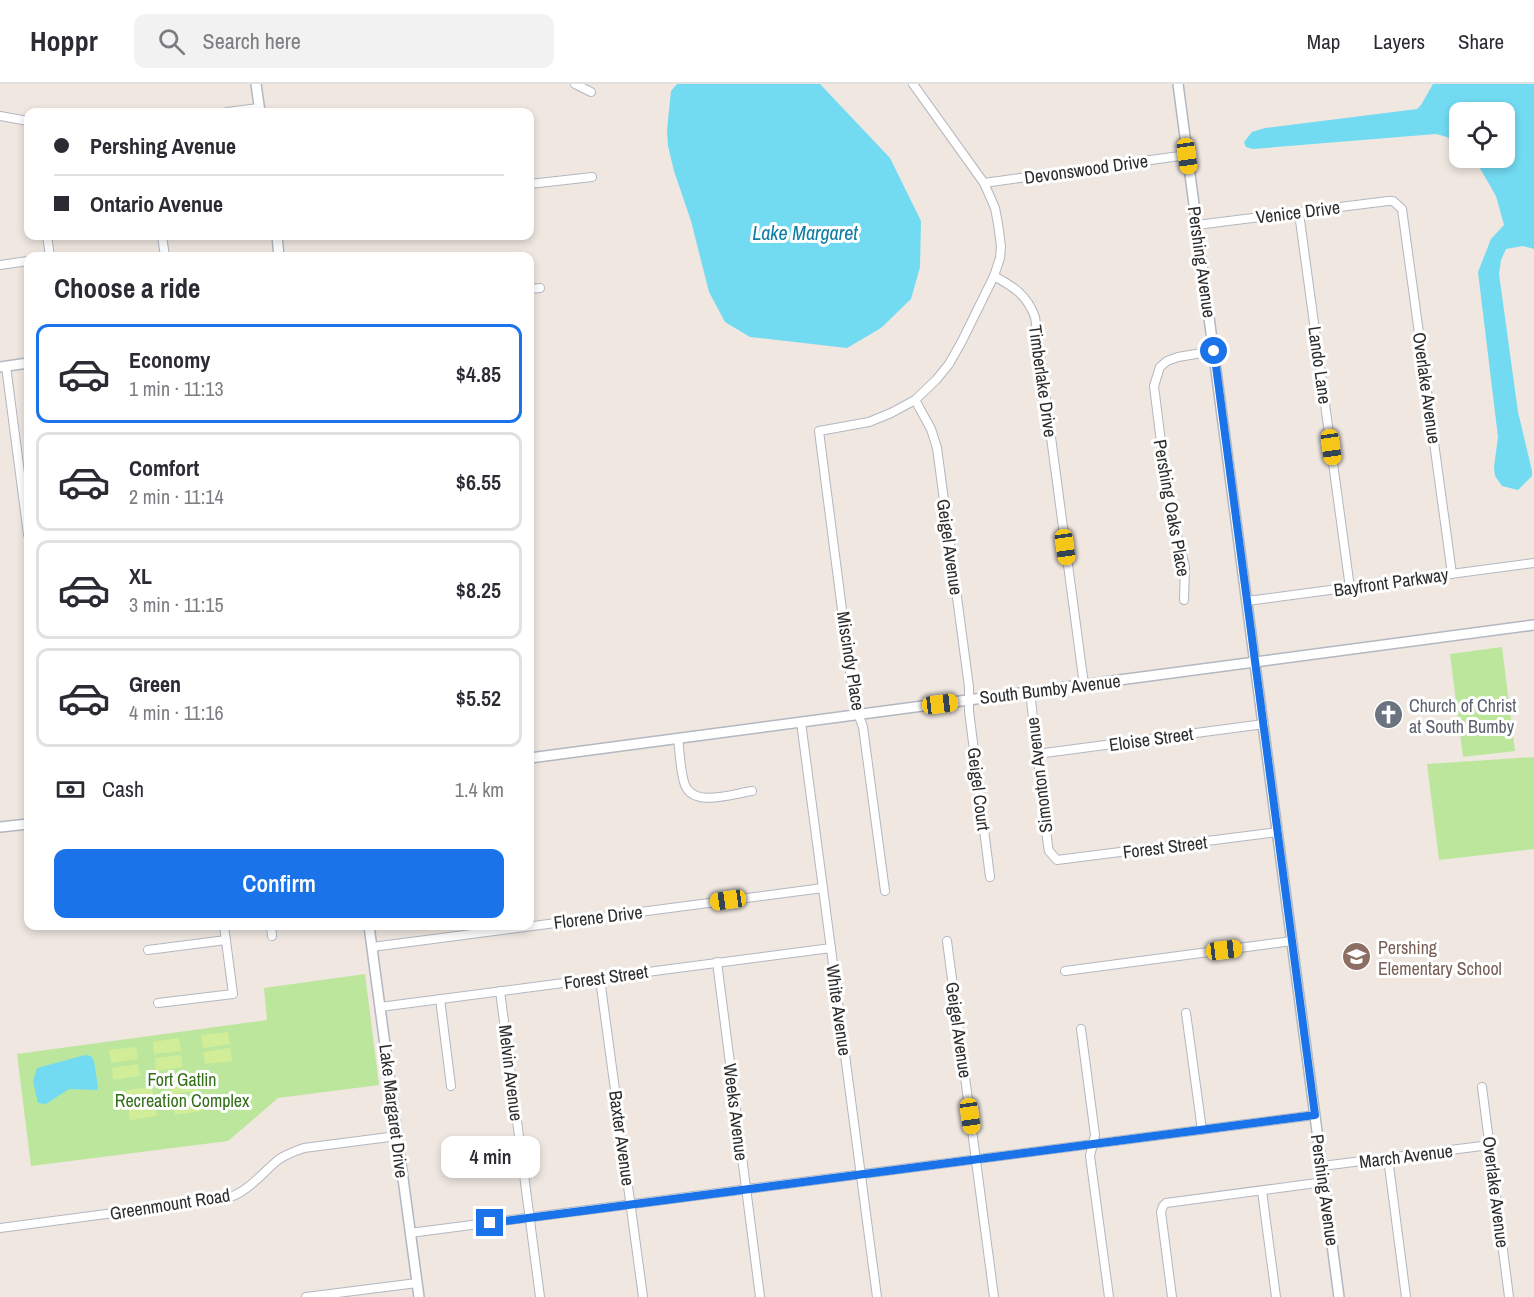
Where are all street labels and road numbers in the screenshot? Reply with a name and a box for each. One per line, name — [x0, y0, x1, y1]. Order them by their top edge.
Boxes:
street label: Devonswood Drive — [1023, 148, 1149, 190]
street label: Venice Drive — [1255, 194, 1341, 230]
street label: Pershing Avenue — [1182, 205, 1222, 319]
street label: Timberlake Drive — [1023, 323, 1063, 439]
street label: Lando Lane — [1302, 325, 1338, 405]
street label: Overlake Avenue — [1407, 331, 1447, 445]
street label: Pershing Oaks Place — [1148, 438, 1196, 578]
street label: Geigel Avenue — [931, 497, 969, 597]
street label: Bayfront Parkway — [1332, 561, 1451, 602]
street label: Miscindy Place — [831, 610, 871, 712]
street label: South Bumby Avenue — [978, 668, 1122, 710]
street label: Simonton Avenue — [1020, 716, 1058, 834]
street label: Eloise Street — [1107, 721, 1195, 757]
street label: Geigel Court — [961, 746, 997, 832]
street label: Forest Street — [1121, 829, 1209, 865]
street label: Florene Drive — [552, 899, 644, 935]
street label: Forest Street — [562, 959, 650, 995]
street label: White Avenue — [820, 963, 858, 1057]
street label: Geigel Avenue — [940, 980, 978, 1080]
street label: Melvin Avenue — [493, 1024, 529, 1122]
street label: Lake Margaret Drive — [373, 1043, 415, 1179]
street label: Weeks Avenue — [718, 1062, 754, 1162]
street label: Baxter Avenue — [603, 1089, 641, 1187]
street label: Pershing Avenue — [1305, 1133, 1345, 1247]
street label: Overlake Avenue — [1477, 1135, 1515, 1249]
street label: March Avenue — [1358, 1138, 1454, 1174]
street label: Greenmount Road — [108, 1182, 232, 1226]

